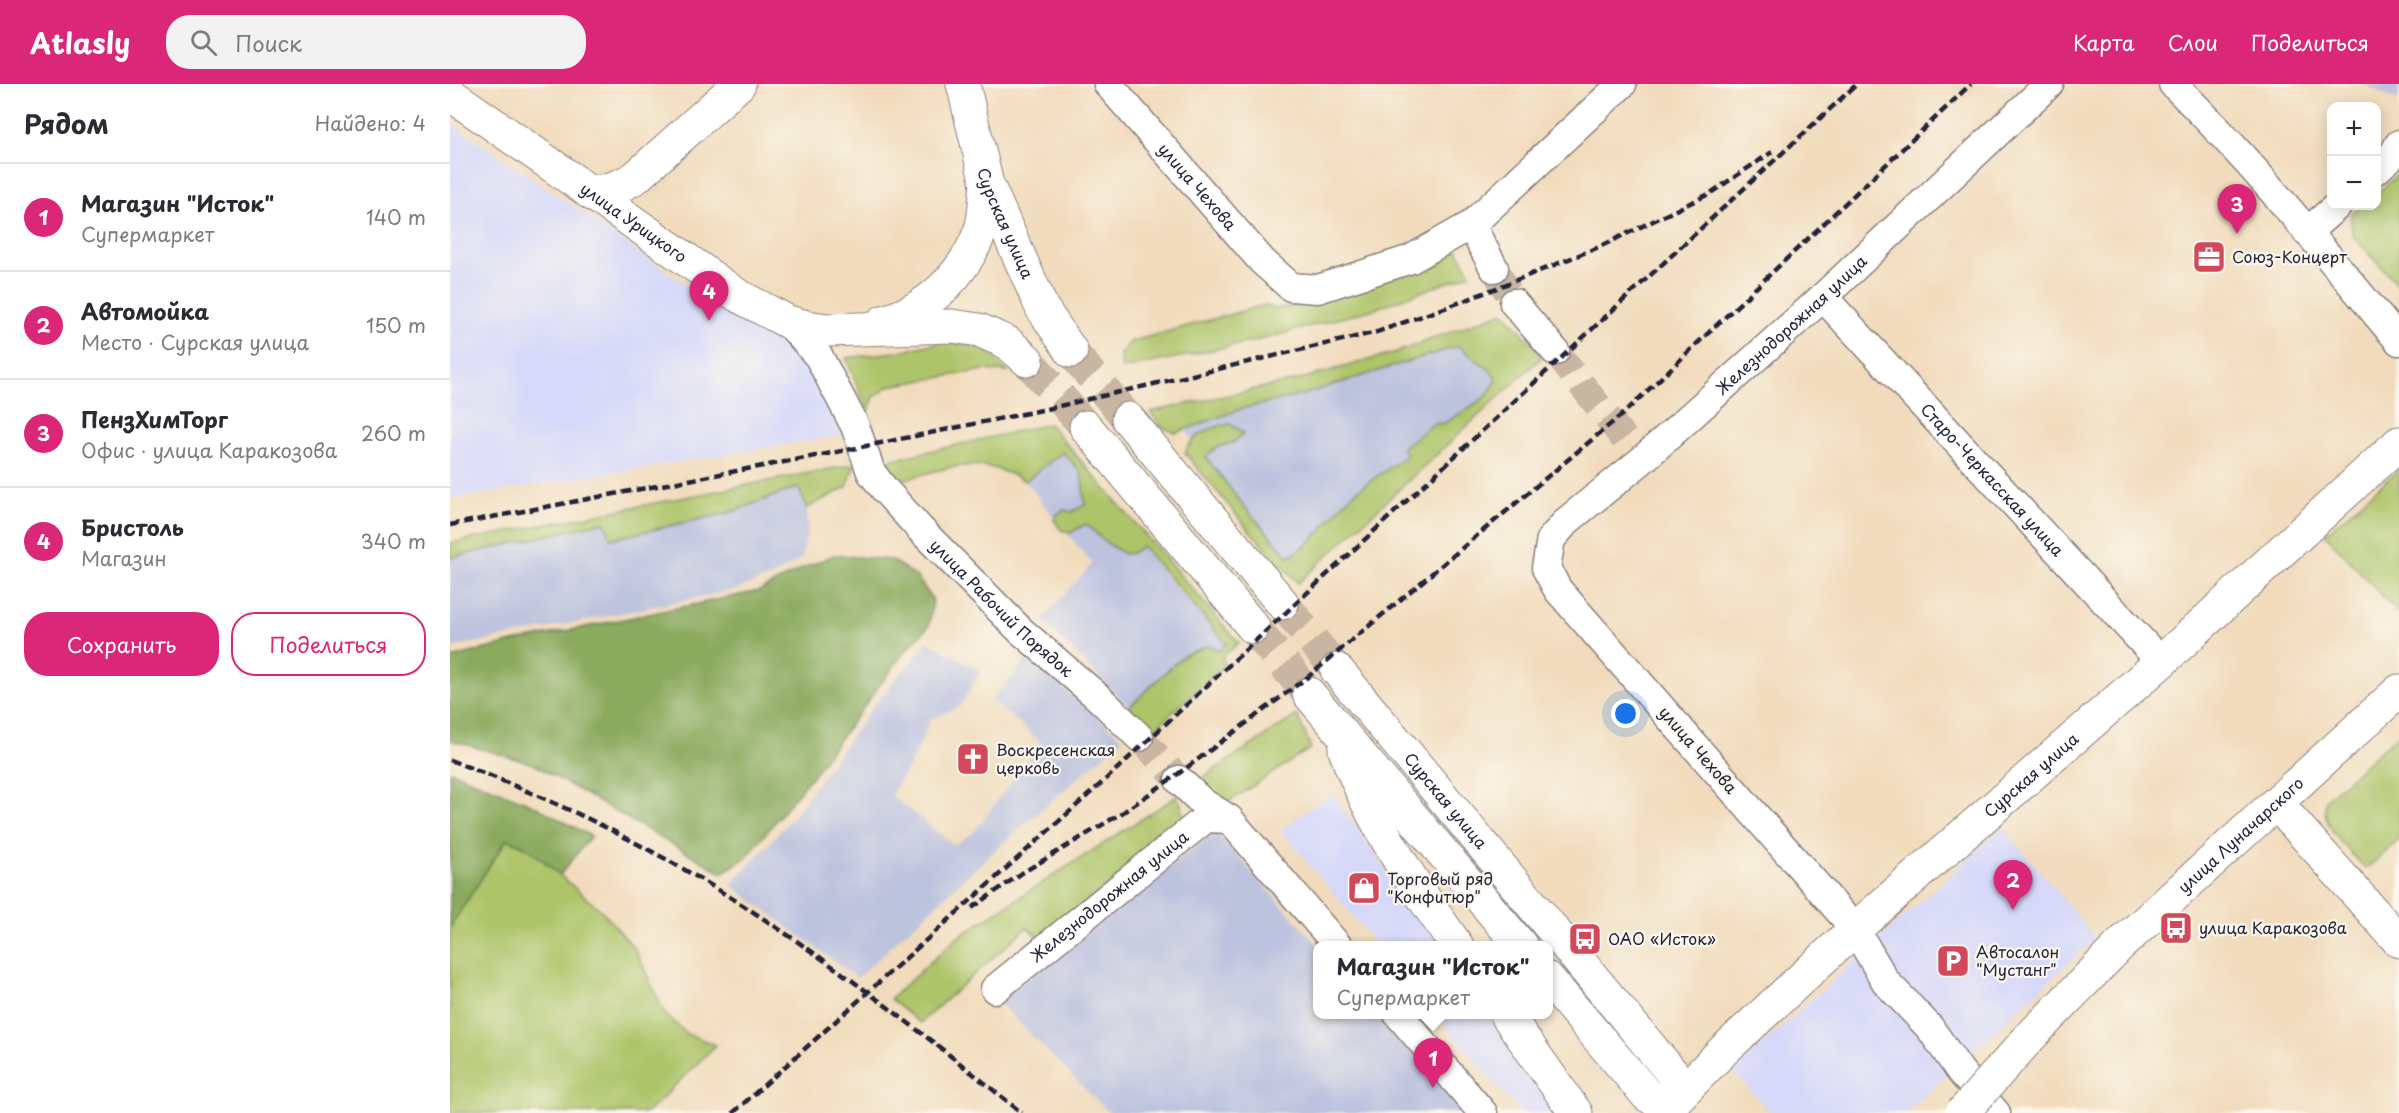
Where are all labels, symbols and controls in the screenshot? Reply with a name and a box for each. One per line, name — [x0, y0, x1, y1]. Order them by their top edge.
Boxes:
search box — [166, 15, 586, 69]
text: Atlasly — [30, 21, 130, 64]
icon: search — [187, 26, 220, 59]
text: Поиск — [235, 26, 302, 59]
text: Карта — [2073, 26, 2135, 58]
text: Слои — [2168, 26, 2218, 58]
text: Поделиться — [2251, 26, 2369, 58]
map controls — [2327, 102, 2381, 210]
button: + — [2327, 102, 2381, 156]
text: Рядом — [24, 104, 109, 143]
text: Найдено: 4 — [315, 108, 426, 138]
street label: улица Чехова — [1153, 137, 1243, 235]
button: − — [2327, 156, 2381, 210]
street label: Сурская улица — [972, 165, 1040, 282]
street label: улица Урицкого — [576, 176, 692, 267]
pin: 3 — [2218, 184, 2256, 234]
text: Магазин "Исток" — [81, 186, 274, 219]
text: 1 — [39, 202, 48, 232]
text: 140 m — [366, 202, 426, 232]
text: Супермаркет — [81, 219, 214, 249]
office icon: Союз-Концерт — [2191, 239, 2227, 275]
place label: Союз-Концерт — [2232, 244, 2347, 268]
street label: Железнодорожная улица — [1709, 249, 1872, 400]
pin: 4 — [690, 272, 728, 321]
text: Автомойка — [81, 294, 209, 327]
text: 2 — [36, 310, 51, 340]
text: 150 m — [366, 310, 426, 340]
text: Место · Сурская улица — [81, 327, 309, 357]
street label: Старо-Черкасская улица — [1916, 397, 2070, 561]
text: ПензХимТорг — [81, 402, 228, 435]
text: 3 — [37, 418, 50, 448]
text: 260 m — [361, 418, 426, 448]
text: Офис · улица Каракозова — [81, 435, 337, 465]
text: Бристоль — [81, 510, 184, 543]
text: 4 — [37, 526, 50, 556]
text: 340 m — [361, 526, 426, 556]
street label: улица Рабочий Порядок — [925, 533, 1079, 682]
text: Магазин — [81, 543, 167, 573]
button: Сохранить — [24, 612, 219, 676]
button: Поделиться — [231, 612, 426, 676]
your location — [1611, 699, 1640, 728]
street label: улица Чехова — [1654, 700, 1744, 798]
street label: Сурская улица — [1978, 726, 2083, 823]
place label: Воскресенская церковь — [996, 737, 1115, 779]
church icon: Воскресенская церковь — [955, 741, 991, 777]
street label: Сурская улица — [1399, 747, 1494, 853]
street label: улица Луначарского — [2172, 771, 2308, 898]
street label: Железнодорожная улица — [1024, 824, 1193, 967]
pin: 2 — [1994, 860, 2032, 910]
place label: Торговый ряд "Конфитюр" — [1387, 866, 1493, 908]
shop icon: Торговый ряд "Конфитюр" — [1346, 870, 1382, 906]
bus stop icon: улица Каракозова — [2158, 910, 2194, 946]
place label: улица Каракозова — [2199, 915, 2347, 939]
bus stop icon: ОАО «Исток» — [1567, 921, 1603, 957]
place label: ОАО «Исток» — [1608, 926, 1716, 950]
place label: Автосалон "Мустанг" — [1976, 939, 2059, 981]
popup — [1313, 941, 1553, 1019]
parking icon: Автосалон "Мустанг" — [1935, 943, 1971, 979]
text: Магазин "Исток" — [1336, 949, 1530, 982]
text: Супермаркет — [1336, 982, 1470, 1012]
pin: 1 — [1414, 1038, 1452, 1088]

